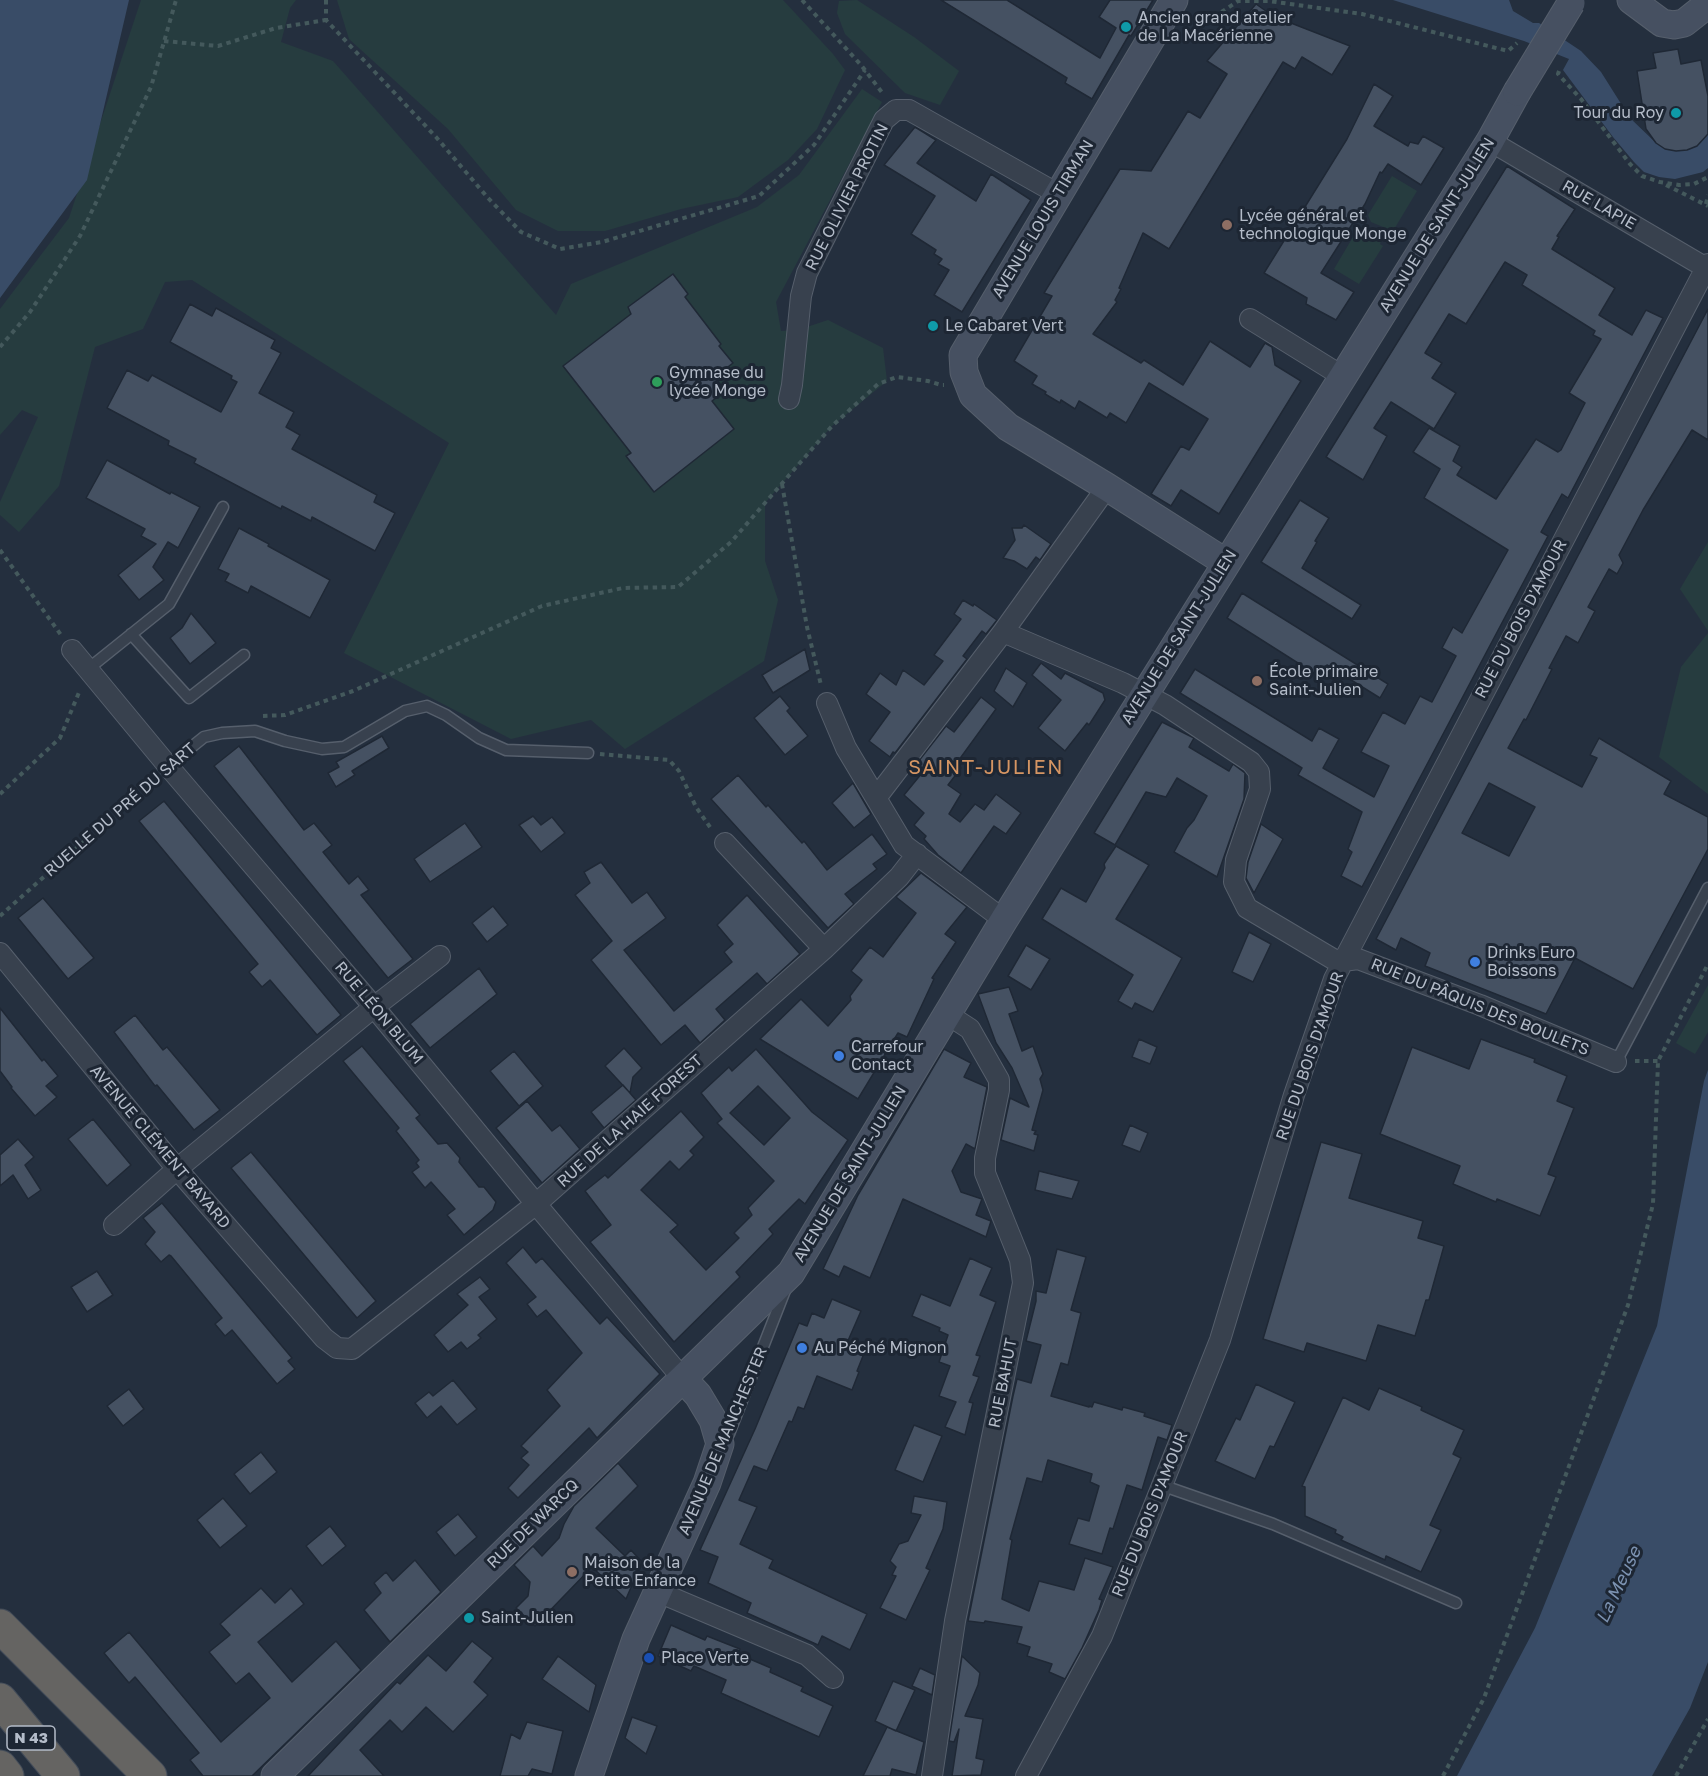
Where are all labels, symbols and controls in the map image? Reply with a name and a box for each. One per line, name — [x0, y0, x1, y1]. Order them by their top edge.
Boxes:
place label: Ancien grand atelier de La Macérienne — [1138, 8, 1293, 46]
marker: Ancien grand atelier de La Macérienne — [1119, 20, 1133, 34]
place label: Tour du Roy — [1574, 103, 1664, 123]
marker: Tour du Roy — [1669, 106, 1683, 120]
street label: RUE OLIVIER PROTIN — [802, 120, 892, 274]
street label: AVENUE DE SAINT-JULIEN — [1375, 134, 1499, 316]
street label: AVENUE LOUIS TIRMAN — [988, 136, 1098, 302]
street label: RUE LAPIE — [1559, 176, 1639, 234]
place label: Lycée général et technologique Monge — [1239, 206, 1406, 244]
marker: Lycée général et technologique Monge — [1220, 218, 1234, 232]
place label: Le Cabaret Vert — [945, 316, 1064, 336]
marker: Le Cabaret Vert — [926, 319, 940, 333]
place label: Gymnase du lycée Monge — [669, 363, 766, 401]
marker: Gymnase du lycée Monge — [650, 375, 664, 389]
street label: RUE DU BOIS D'AMOUR — [1471, 536, 1571, 702]
street label: AVENUE DE SAINT-JULIEN — [1117, 546, 1241, 728]
place label: École primaire Saint-Julien — [1269, 662, 1378, 700]
marker: École primaire Saint-Julien — [1250, 674, 1264, 688]
street label: RUELLE DU PRÉ DU SART — [40, 739, 200, 881]
district label: SAINT-JULIEN — [908, 756, 1064, 780]
place label: Drinks Euro Boissons — [1487, 943, 1575, 981]
street label: RUE DU PÂQUIS DES BOULETS — [1368, 954, 1592, 1060]
marker: Drinks Euro Boissons — [1468, 955, 1482, 969]
street label: RUE LÉON BLUM — [331, 958, 427, 1068]
street label: RUE DU BOIS D'AMOUR — [1272, 969, 1348, 1143]
place label: Carrefour Contact — [851, 1037, 924, 1075]
marker: Carrefour Contact — [832, 1049, 846, 1063]
street label: RUE DE LA HAIE FOREST — [553, 1051, 707, 1191]
street label: AVENUE CLÉMENT BAYARD — [86, 1061, 234, 1233]
street label: AVENUE DE SAINT-JULIEN — [790, 1082, 910, 1266]
street label: RUE BAHUT — [985, 1336, 1021, 1430]
place label: Au Péché Mignon — [814, 1338, 947, 1358]
marker: Au Péché Mignon — [795, 1341, 809, 1355]
street label: AVENUE DE MANCHESTER — [675, 1344, 771, 1538]
street label: RUE DU BOIS D'AMOUR — [1108, 1428, 1192, 1600]
street label: RUE DE WARCQ — [483, 1475, 583, 1573]
water label: La Meuse — [1592, 1543, 1646, 1627]
place label: Maison de la Petite Enfance — [584, 1553, 696, 1591]
marker: Maison de la Petite Enfance — [565, 1565, 579, 1579]
place label: Saint-Julien — [481, 1608, 573, 1628]
marker: Saint-Julien — [462, 1611, 476, 1625]
place label: Place Verte — [661, 1648, 749, 1668]
marker: Place Verte — [642, 1651, 656, 1665]
road number: N 43 — [7, 1726, 55, 1750]

